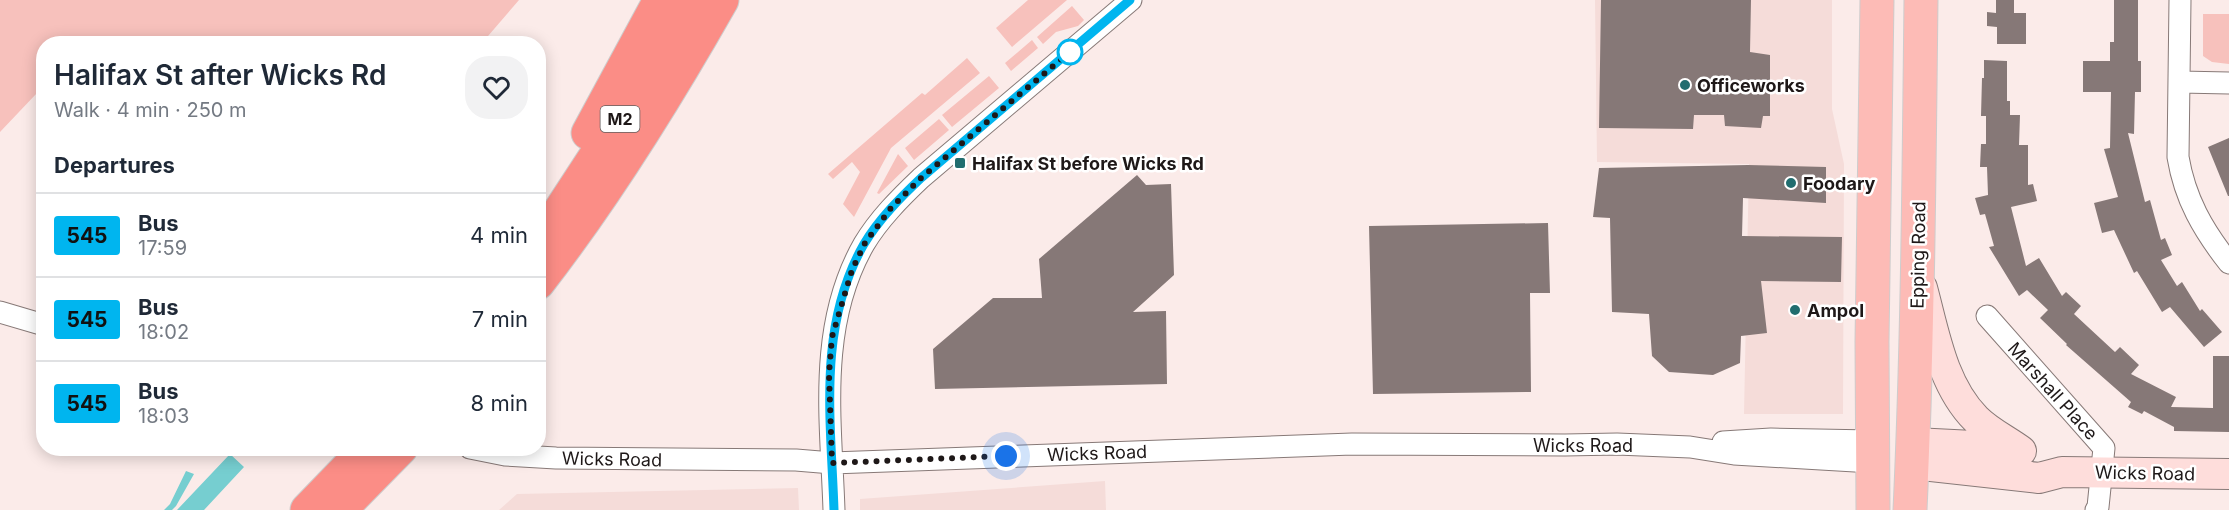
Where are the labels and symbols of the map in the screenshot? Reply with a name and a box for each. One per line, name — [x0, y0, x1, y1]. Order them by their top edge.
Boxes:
unlabelled marker — [1057, 39, 1083, 65]
place label: Officeworks — [1697, 75, 1805, 96]
marker: Officeworks — [1678, 78, 1692, 92]
road number: M2 — [600, 106, 640, 132]
place label: Halifax St before Wicks Rd — [972, 153, 1204, 174]
marker: Halifax St before Wicks Rd — [953, 156, 967, 170]
place label: Foodary — [1803, 173, 1876, 194]
marker: Foodary — [1784, 176, 1798, 190]
street label: Epping Road — [1907, 201, 1929, 309]
place label: Ampol — [1807, 300, 1864, 321]
marker: Ampol — [1788, 303, 1802, 317]
street label: Marshall Place — [2004, 338, 2102, 444]
street label: Wicks Road — [1533, 435, 1633, 456]
your location — [991, 441, 1021, 471]
street label: Wicks Road — [1047, 441, 1147, 465]
street label: Wicks Road — [562, 448, 662, 470]
street label: Wicks Road — [2095, 462, 2195, 484]

